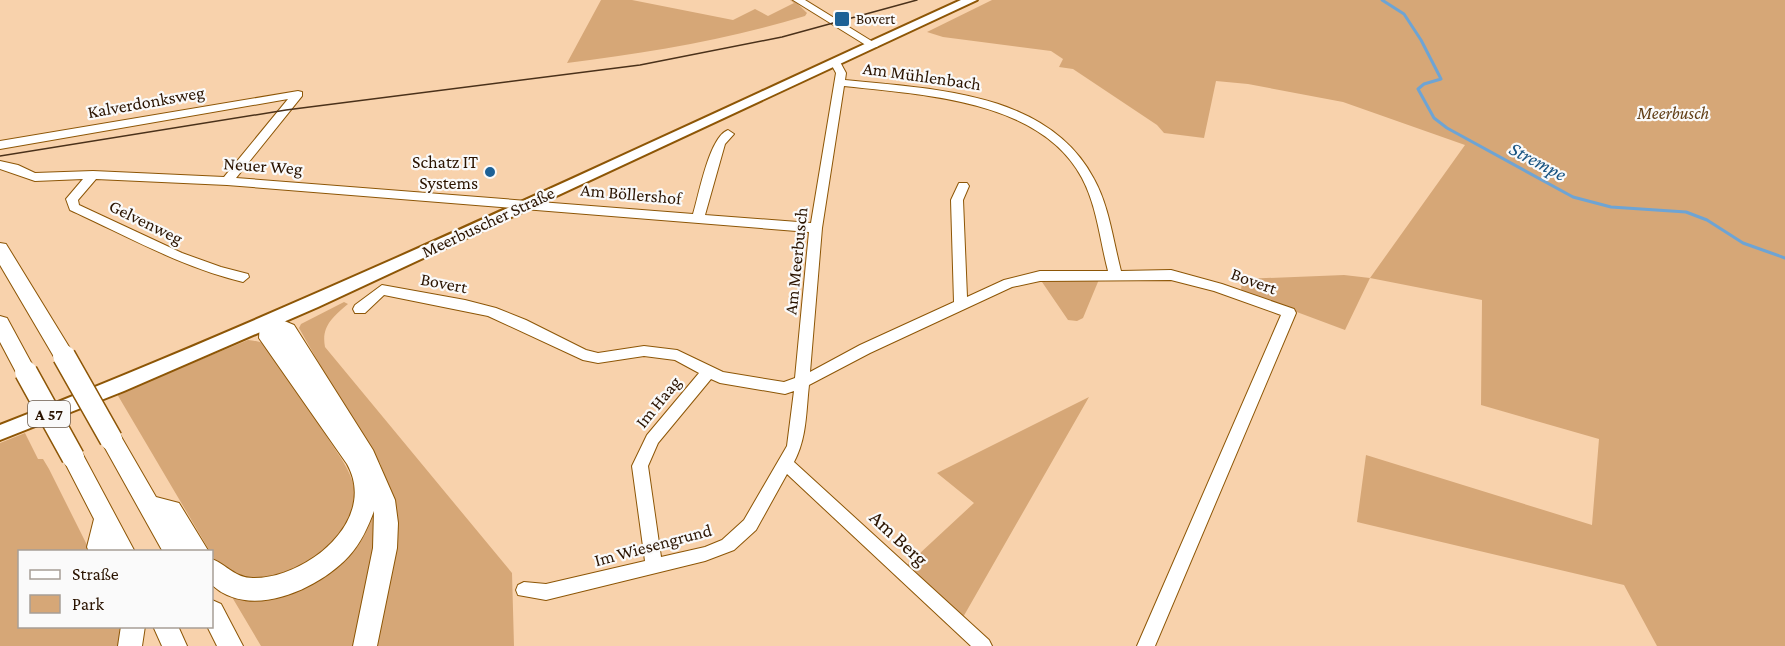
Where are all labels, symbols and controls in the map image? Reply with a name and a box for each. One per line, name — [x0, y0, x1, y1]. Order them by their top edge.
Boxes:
marker: Bovert — [833, 10, 851, 28]
place label: Bovert — [856, 11, 896, 27]
street label: Am Mühlenbach — [862, 58, 983, 94]
street label: Kalverdonksweg — [86, 82, 206, 122]
park label: Meerbusch — [1636, 103, 1709, 123]
water label: Strempe — [1505, 137, 1571, 186]
place label: Schatz IT Systems — [412, 152, 478, 193]
street label: Neuer Weg — [223, 153, 304, 179]
marker: Schatz IT Systems — [483, 165, 497, 179]
street label: Am Böllershof — [580, 180, 684, 209]
street label: Meerbuscher Straße — [418, 182, 558, 262]
street label: Gelvenweg — [106, 196, 186, 249]
street label: Am Meerbusch — [780, 206, 812, 316]
street label: Bovert — [1228, 264, 1281, 299]
street label: Bovert — [419, 269, 470, 298]
street label: Im Haag — [631, 372, 685, 432]
road number: A 57 — [28, 401, 70, 427]
street label: Am Berg — [865, 505, 933, 571]
street label: Im Wiesengrund — [592, 520, 714, 570]
legend — [18, 550, 213, 628]
text: Straße — [72, 564, 119, 584]
text: Park — [72, 594, 104, 614]

